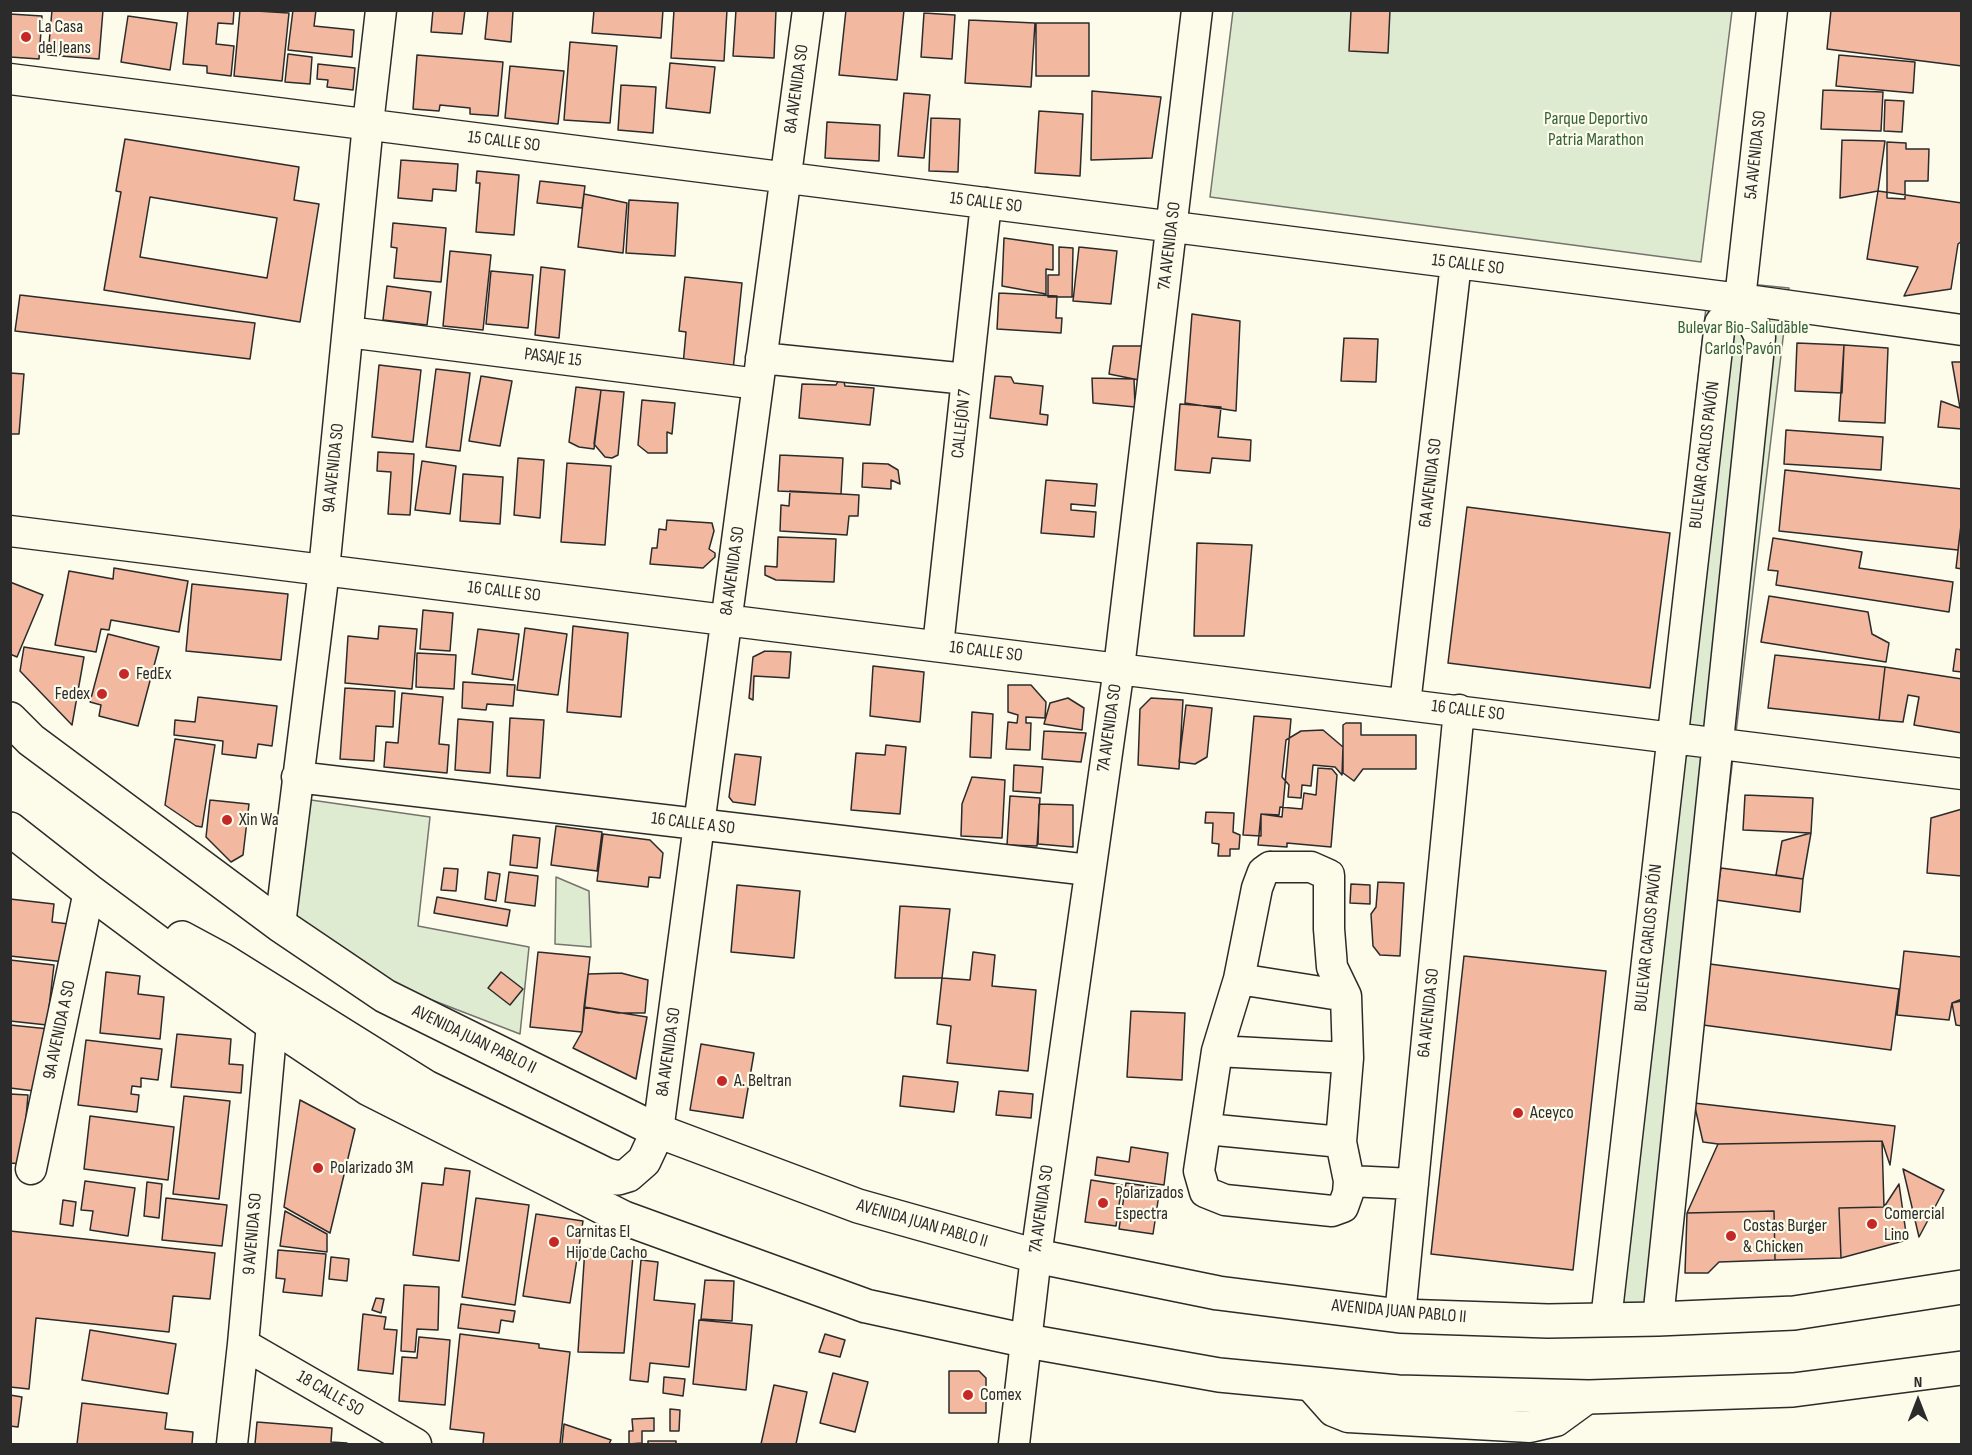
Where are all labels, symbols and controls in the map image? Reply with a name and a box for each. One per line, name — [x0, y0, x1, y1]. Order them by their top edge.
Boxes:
place label: La Casa del Jeans — [38, 16, 91, 58]
marker: La Casa del Jeans — [19, 30, 33, 44]
street label: 8A AVENIDA SO — [780, 43, 814, 135]
park label: Parque Deportivo Patria Marathon — [1544, 108, 1648, 150]
street label: 5A AVENIDA SO — [1741, 110, 1771, 200]
street label: 15 CALLE SO — [466, 127, 542, 157]
street label: 15 CALLE SO — [948, 188, 1024, 218]
street label: 7A AVENIDA SO — [1154, 201, 1186, 291]
street label: 15 CALLE SO — [1430, 250, 1506, 280]
park label: Bulevar Bio-Saludable Carlos Pavón — [1678, 317, 1808, 360]
street label: PASAJE 15 — [523, 344, 583, 372]
street label: BULEVAR CARLOS PAVÓN — [1685, 380, 1725, 530]
street label: CALLEJÓN 7 — [948, 389, 976, 459]
street label: 9A AVENIDA SO — [319, 422, 349, 514]
street label: 6A AVENIDA SO — [1415, 437, 1447, 529]
street label: 8A AVENIDA SO — [716, 525, 750, 617]
street label: 16 CALLE SO — [466, 577, 542, 607]
street label: 16 CALLE SO — [948, 637, 1024, 667]
place label: FedEx — [136, 663, 171, 685]
marker: FedEx — [117, 667, 131, 681]
place label: Fedex — [55, 683, 90, 705]
street label: 7A AVENIDA SO — [1093, 683, 1127, 773]
marker: Fedex — [95, 687, 109, 701]
street label: 16 CALLE SO — [1430, 696, 1506, 726]
street label: 16 CALLE A SO — [650, 808, 736, 840]
place label: Xin Wa — [239, 809, 279, 831]
marker: Xin Wa — [220, 813, 234, 827]
street label: BULEVAR CARLOS PAVÓN — [1631, 863, 1667, 1013]
street label: 6A AVENIDA SO — [1414, 967, 1444, 1059]
street label: 9A AVENIDA A SO — [39, 979, 81, 1081]
street label: AVENIDA JUAN PABLO II — [409, 1001, 539, 1079]
street label: 8A AVENIDA SO — [652, 1006, 686, 1098]
place label: A. Beltran — [734, 1070, 792, 1092]
marker: A. Beltran — [715, 1074, 729, 1088]
place label: Aceyco — [1530, 1102, 1574, 1124]
marker: Aceyco — [1511, 1106, 1525, 1120]
place label: Polarizado 3M — [330, 1157, 413, 1179]
marker: Polarizado 3M — [311, 1161, 325, 1175]
street label: 7A AVENIDA SO — [1025, 1164, 1059, 1254]
place label: Polarizados Espectra — [1115, 1182, 1184, 1224]
street label: 9 AVENIDA SO — [239, 1192, 267, 1276]
street label: AVENIDA JUAN PABLO II — [854, 1195, 990, 1253]
marker: Polarizados Espectra — [1096, 1196, 1110, 1210]
place label: Comercial Lino — [1884, 1203, 1945, 1246]
place label: Costas Burger & Chicken — [1743, 1215, 1827, 1258]
marker: Comercial Lino — [1865, 1217, 1879, 1231]
place label: Carnitas El Hijo de Cacho — [566, 1221, 647, 1264]
marker: Costas Burger & Chicken — [1724, 1229, 1738, 1243]
marker: Carnitas El Hijo de Cacho — [547, 1235, 561, 1249]
street label: AVENIDA JUAN PABLO II — [1331, 1295, 1467, 1329]
street label: 18 CALLE SO — [293, 1366, 367, 1422]
north arrow — [1888, 1371, 1948, 1431]
text: N — [1914, 1373, 1922, 1392]
place label: Comex — [980, 1384, 1021, 1406]
marker: Comex — [961, 1388, 975, 1402]

